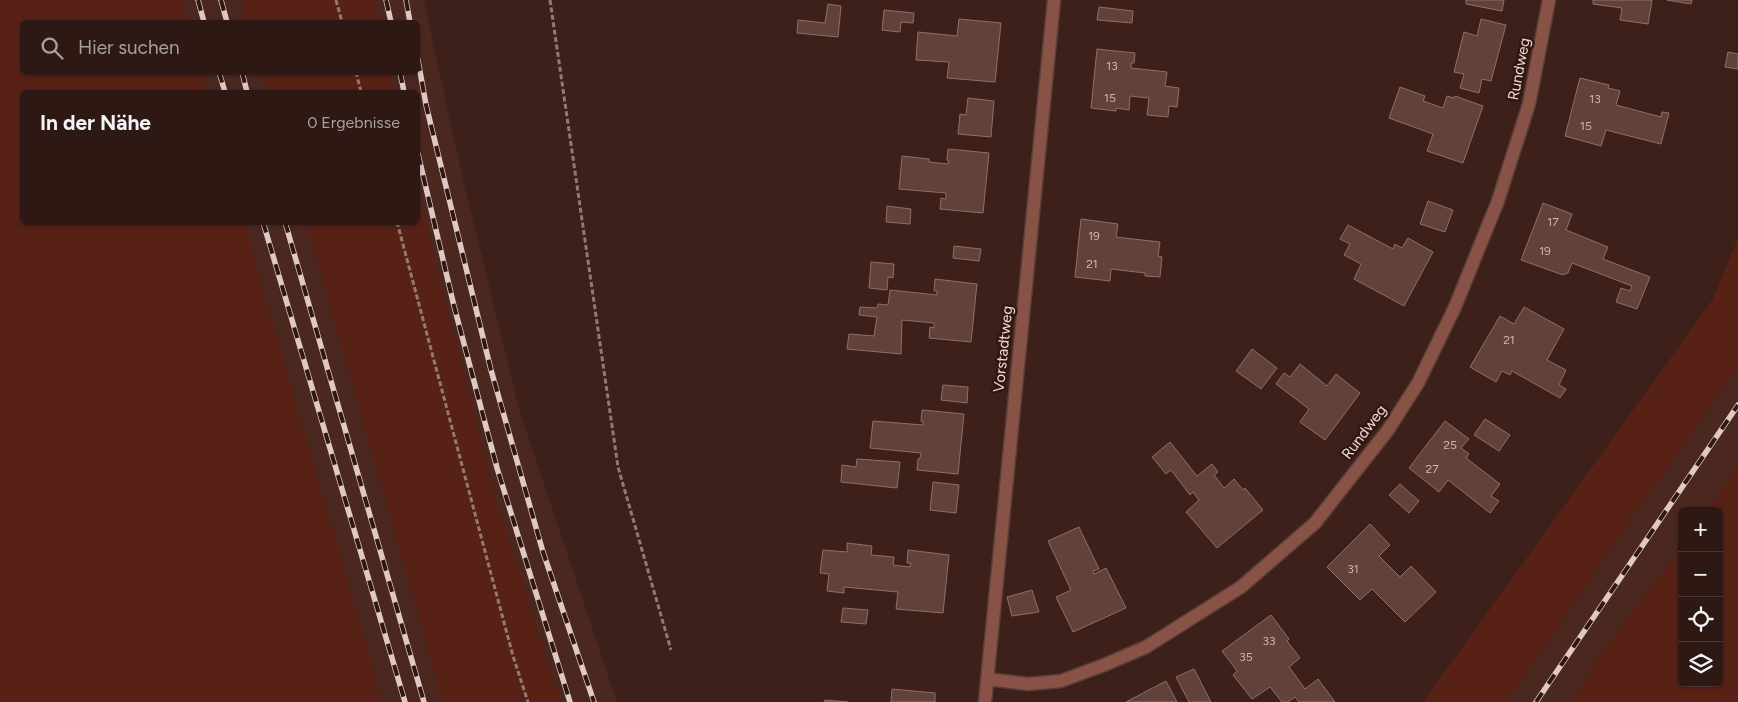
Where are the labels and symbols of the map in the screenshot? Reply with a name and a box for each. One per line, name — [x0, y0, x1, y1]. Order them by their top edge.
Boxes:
street label: Rundweg — [1504, 36, 1534, 102]
house number: 13 — [1106, 59, 1118, 73]
house number: 15 — [1104, 91, 1116, 105]
house number: 13 — [1589, 92, 1601, 106]
house number: 15 — [1580, 119, 1592, 133]
house number: 17 — [1547, 215, 1559, 229]
house number: 19 — [1088, 229, 1100, 243]
house number: 19 — [1539, 244, 1551, 258]
house number: 21 — [1086, 257, 1098, 271]
street label: Vorstadtweg — [990, 305, 1016, 393]
house number: 21 — [1503, 333, 1515, 347]
street label: Rundweg — [1338, 401, 1390, 463]
house number: 25 — [1443, 438, 1457, 452]
house number: 27 — [1425, 462, 1439, 476]
house number: 31 — [1347, 562, 1359, 576]
house number: 33 — [1262, 634, 1276, 648]
house number: 35 — [1239, 650, 1253, 664]

